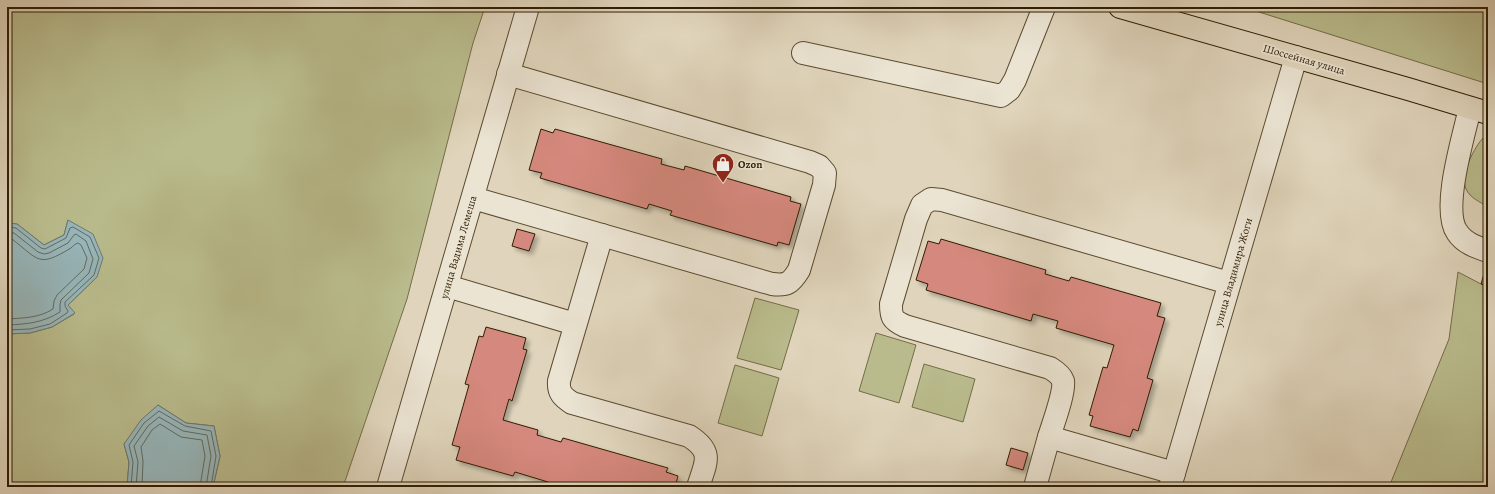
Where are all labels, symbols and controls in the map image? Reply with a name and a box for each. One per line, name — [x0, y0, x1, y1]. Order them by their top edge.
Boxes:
street label: Шоссейная улица — [1261, 41, 1348, 79]
shop icon: Ozon — [710, 151, 736, 184]
place label: Ozon — [738, 157, 762, 172]
street label: улица Вадима Лемеша — [436, 193, 481, 301]
street label: улица Владимира Жоги — [1211, 216, 1256, 329]

